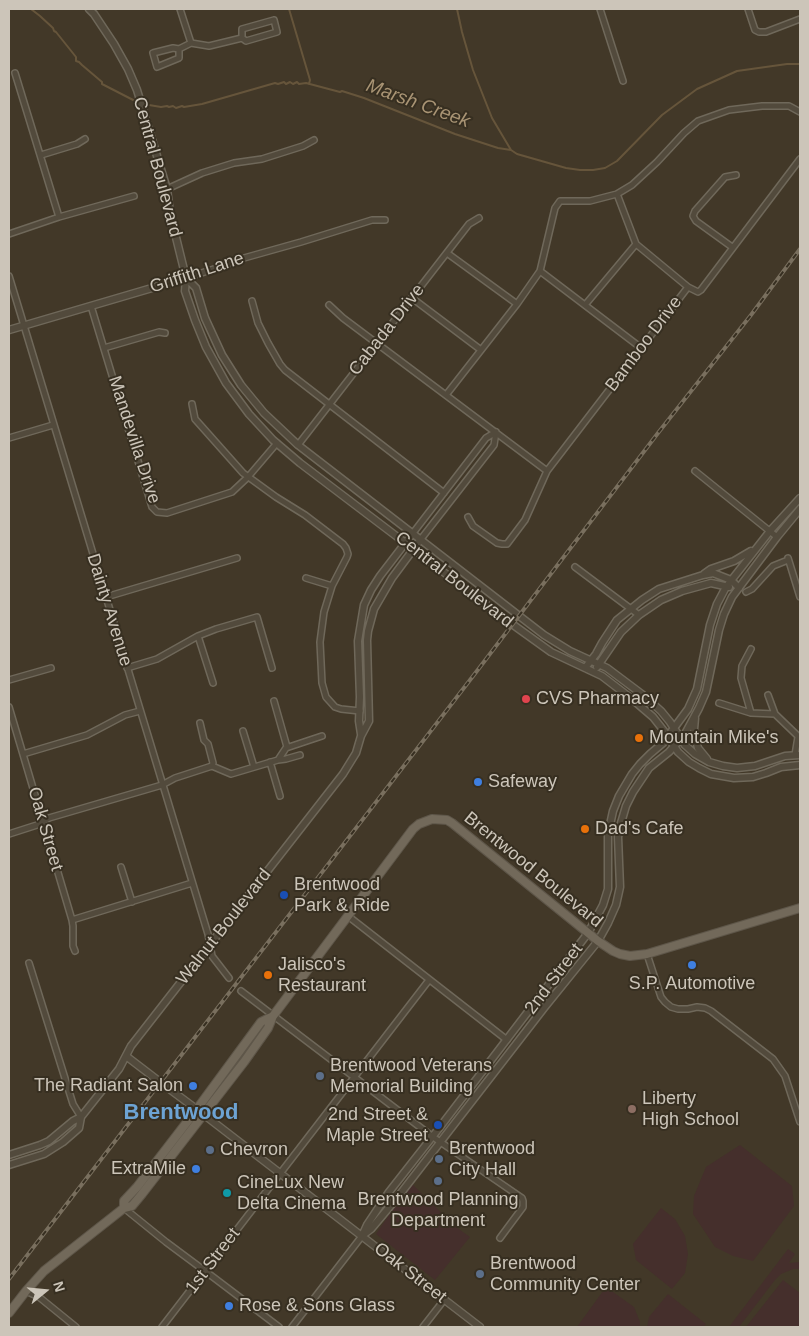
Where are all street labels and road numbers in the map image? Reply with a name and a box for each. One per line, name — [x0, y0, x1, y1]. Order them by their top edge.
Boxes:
street label: Central Boulevard — [128, 95, 186, 239]
street label: Griffith Lane — [147, 248, 247, 298]
street label: Cabada Drive — [345, 280, 429, 380]
street label: Bamboo Drive — [601, 292, 687, 396]
street label: Mandevilla Drive — [103, 373, 165, 507]
street label: Central Boulevard — [391, 527, 517, 633]
street label: Dainty Avenue — [82, 551, 136, 669]
street label: Oak Street — [23, 785, 67, 873]
street label: Brentwood Boulevard — [459, 807, 607, 933]
street label: Walnut Boulevard — [172, 865, 276, 989]
street label: 2nd Street — [520, 939, 588, 1019]
street label: 1st Street — [181, 1224, 245, 1298]
street label: Oak Street — [369, 1238, 451, 1308]

